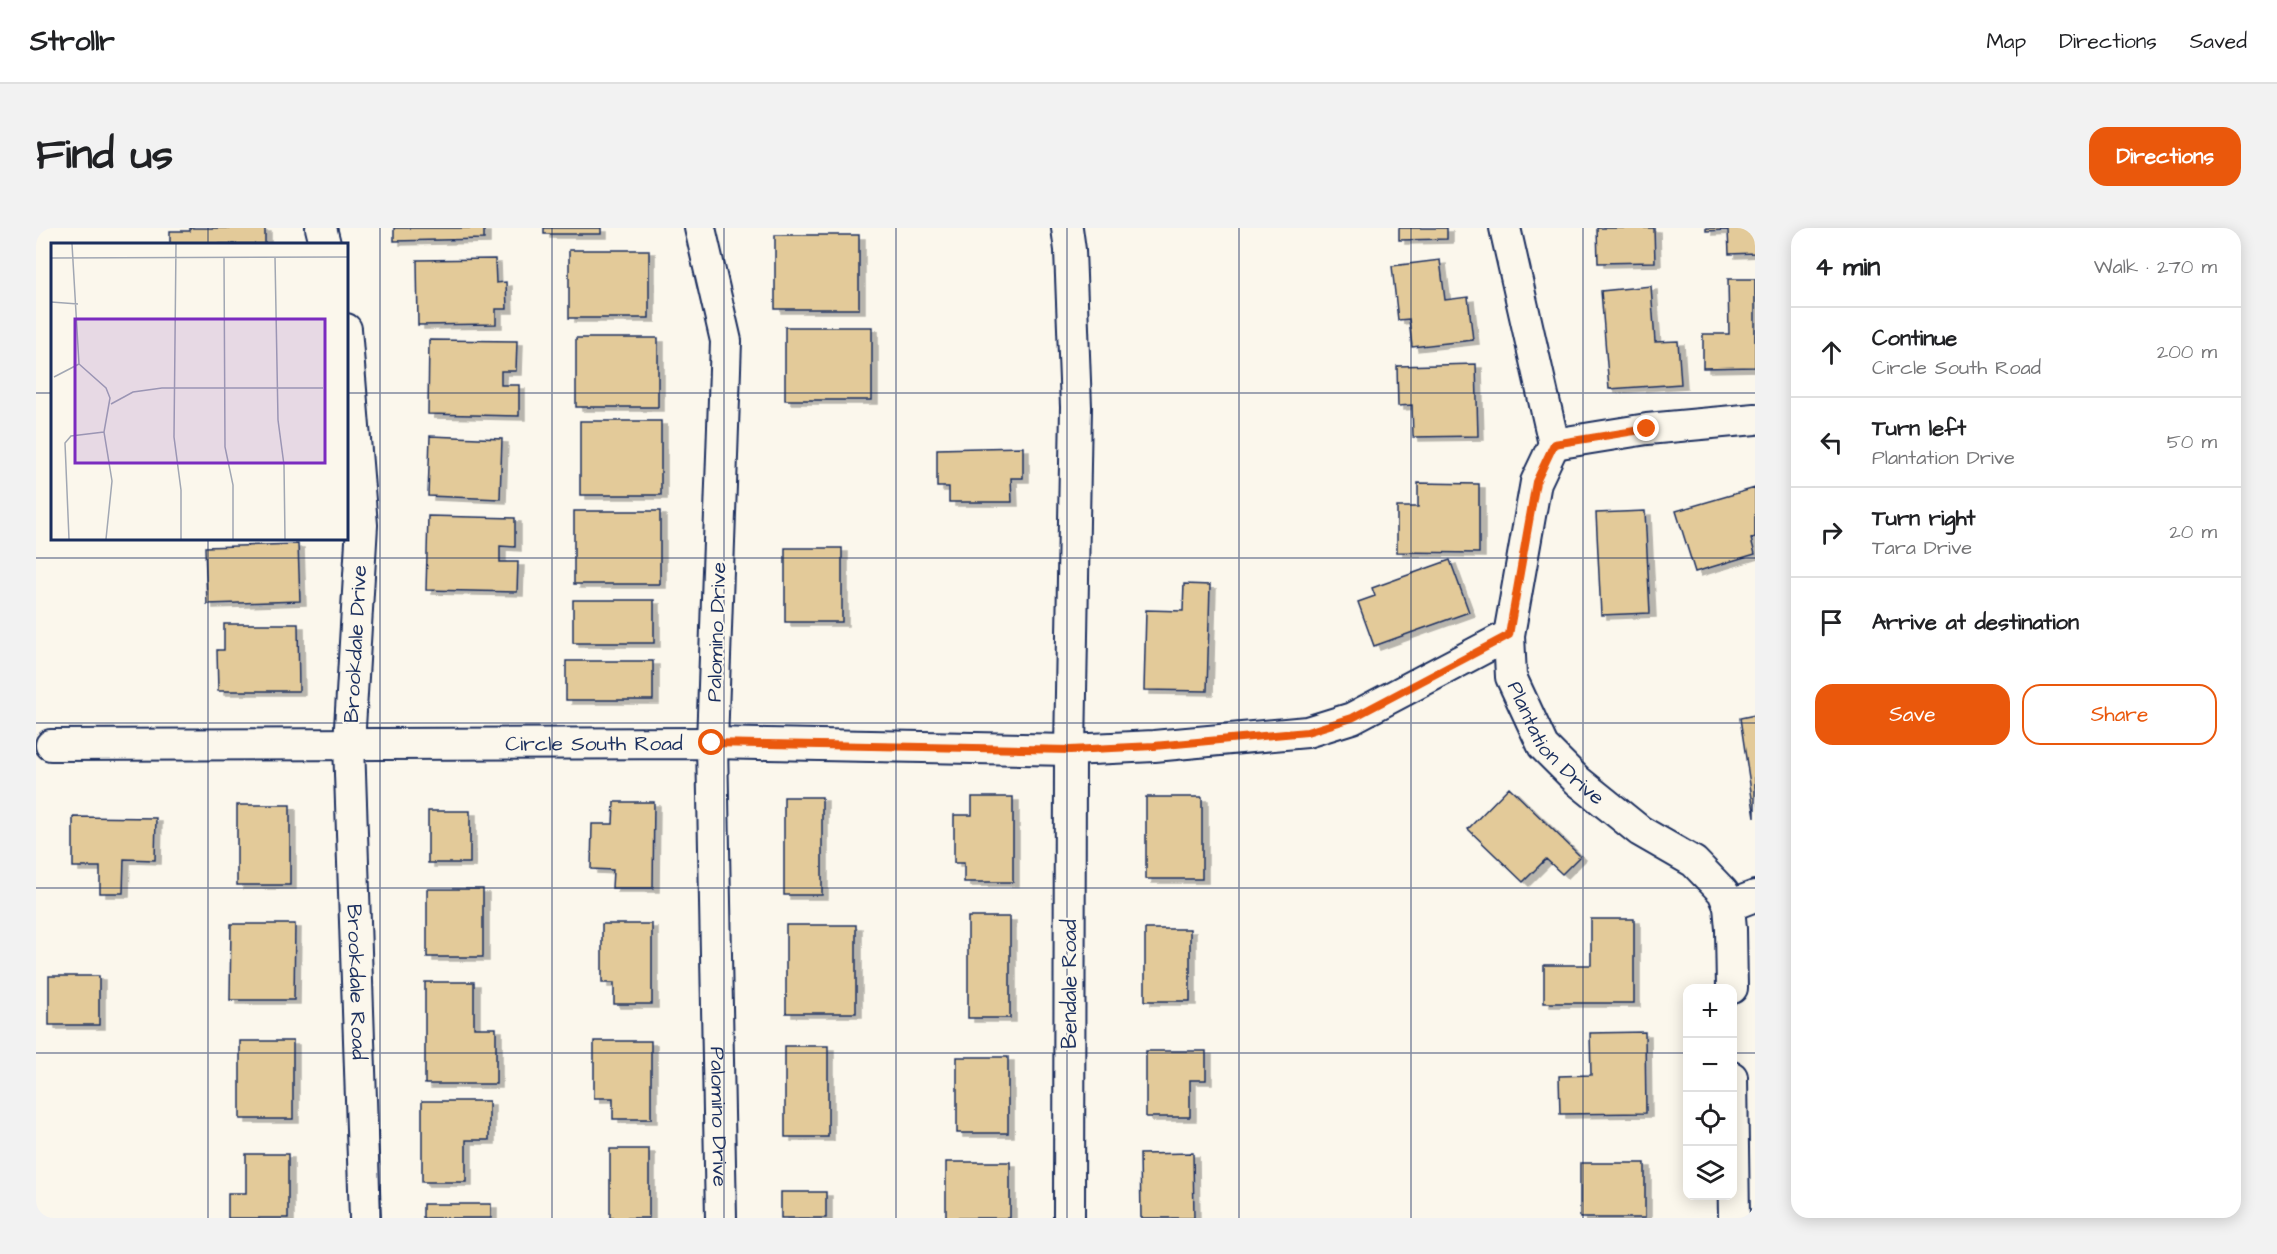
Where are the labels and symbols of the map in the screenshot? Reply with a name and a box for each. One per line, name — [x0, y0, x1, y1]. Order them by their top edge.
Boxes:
inset map — [51, 243, 348, 540]
route end — [1633, 415, 1659, 441]
street label: Palomino Drive — [700, 562, 733, 703]
street label: Brookdale Drive — [337, 564, 374, 724]
street label: Plantation Drive — [1500, 677, 1611, 812]
street label: Circle South Road — [505, 729, 683, 759]
route start — [698, 729, 724, 755]
street label: Brookdale Road — [339, 903, 374, 1060]
street label: Bendale Road — [1055, 919, 1084, 1049]
street label: Palomino Drive — [703, 1046, 734, 1187]

